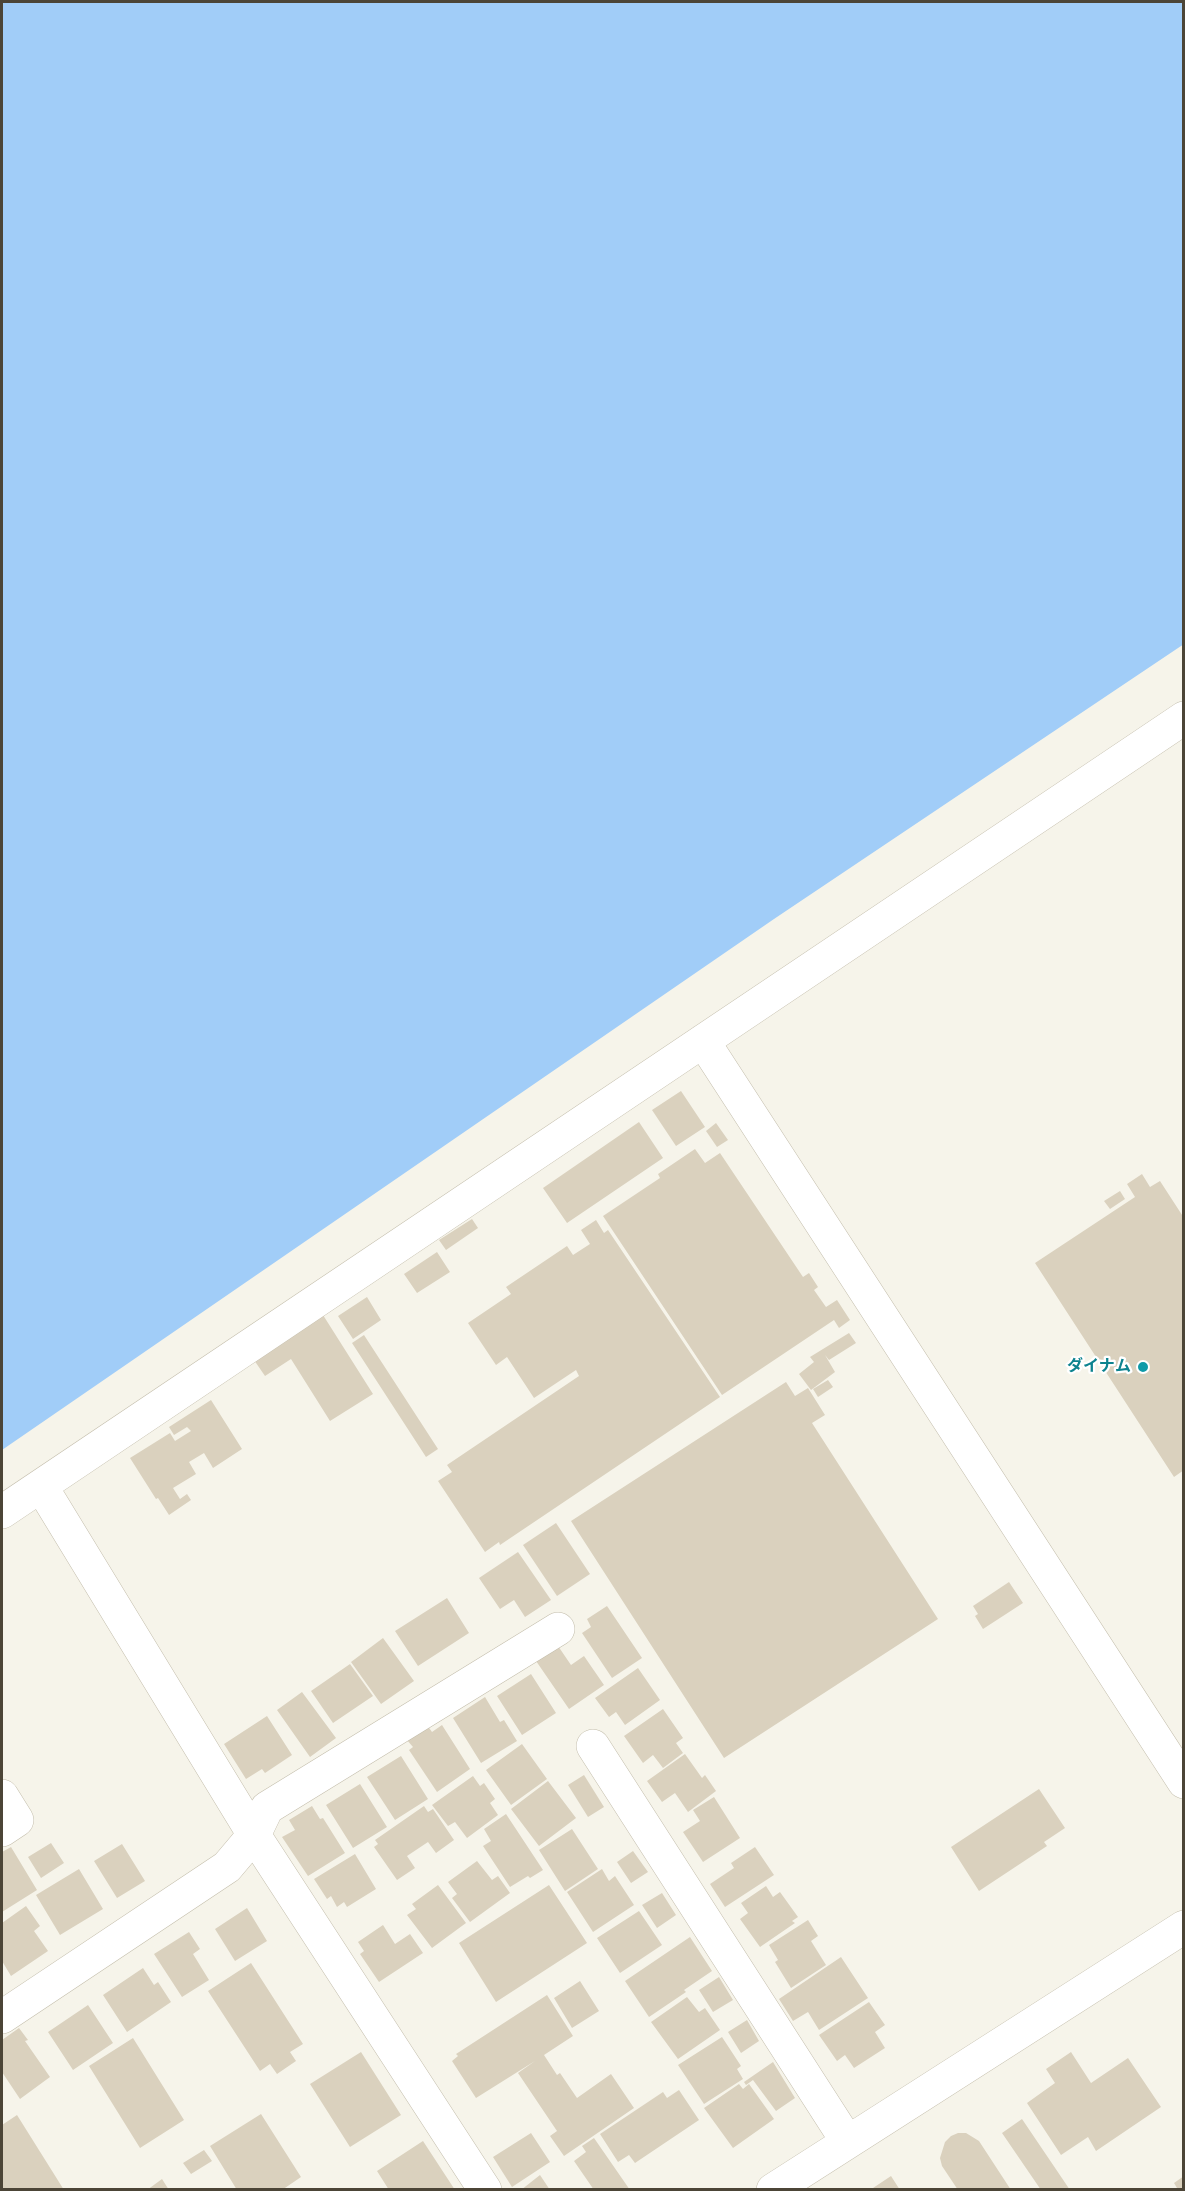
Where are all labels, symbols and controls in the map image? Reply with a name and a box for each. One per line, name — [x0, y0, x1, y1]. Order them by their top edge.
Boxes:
place label: ダイナム — [1067, 1357, 1131, 1377]
marker: ダイナム — [1136, 1360, 1150, 1374]

